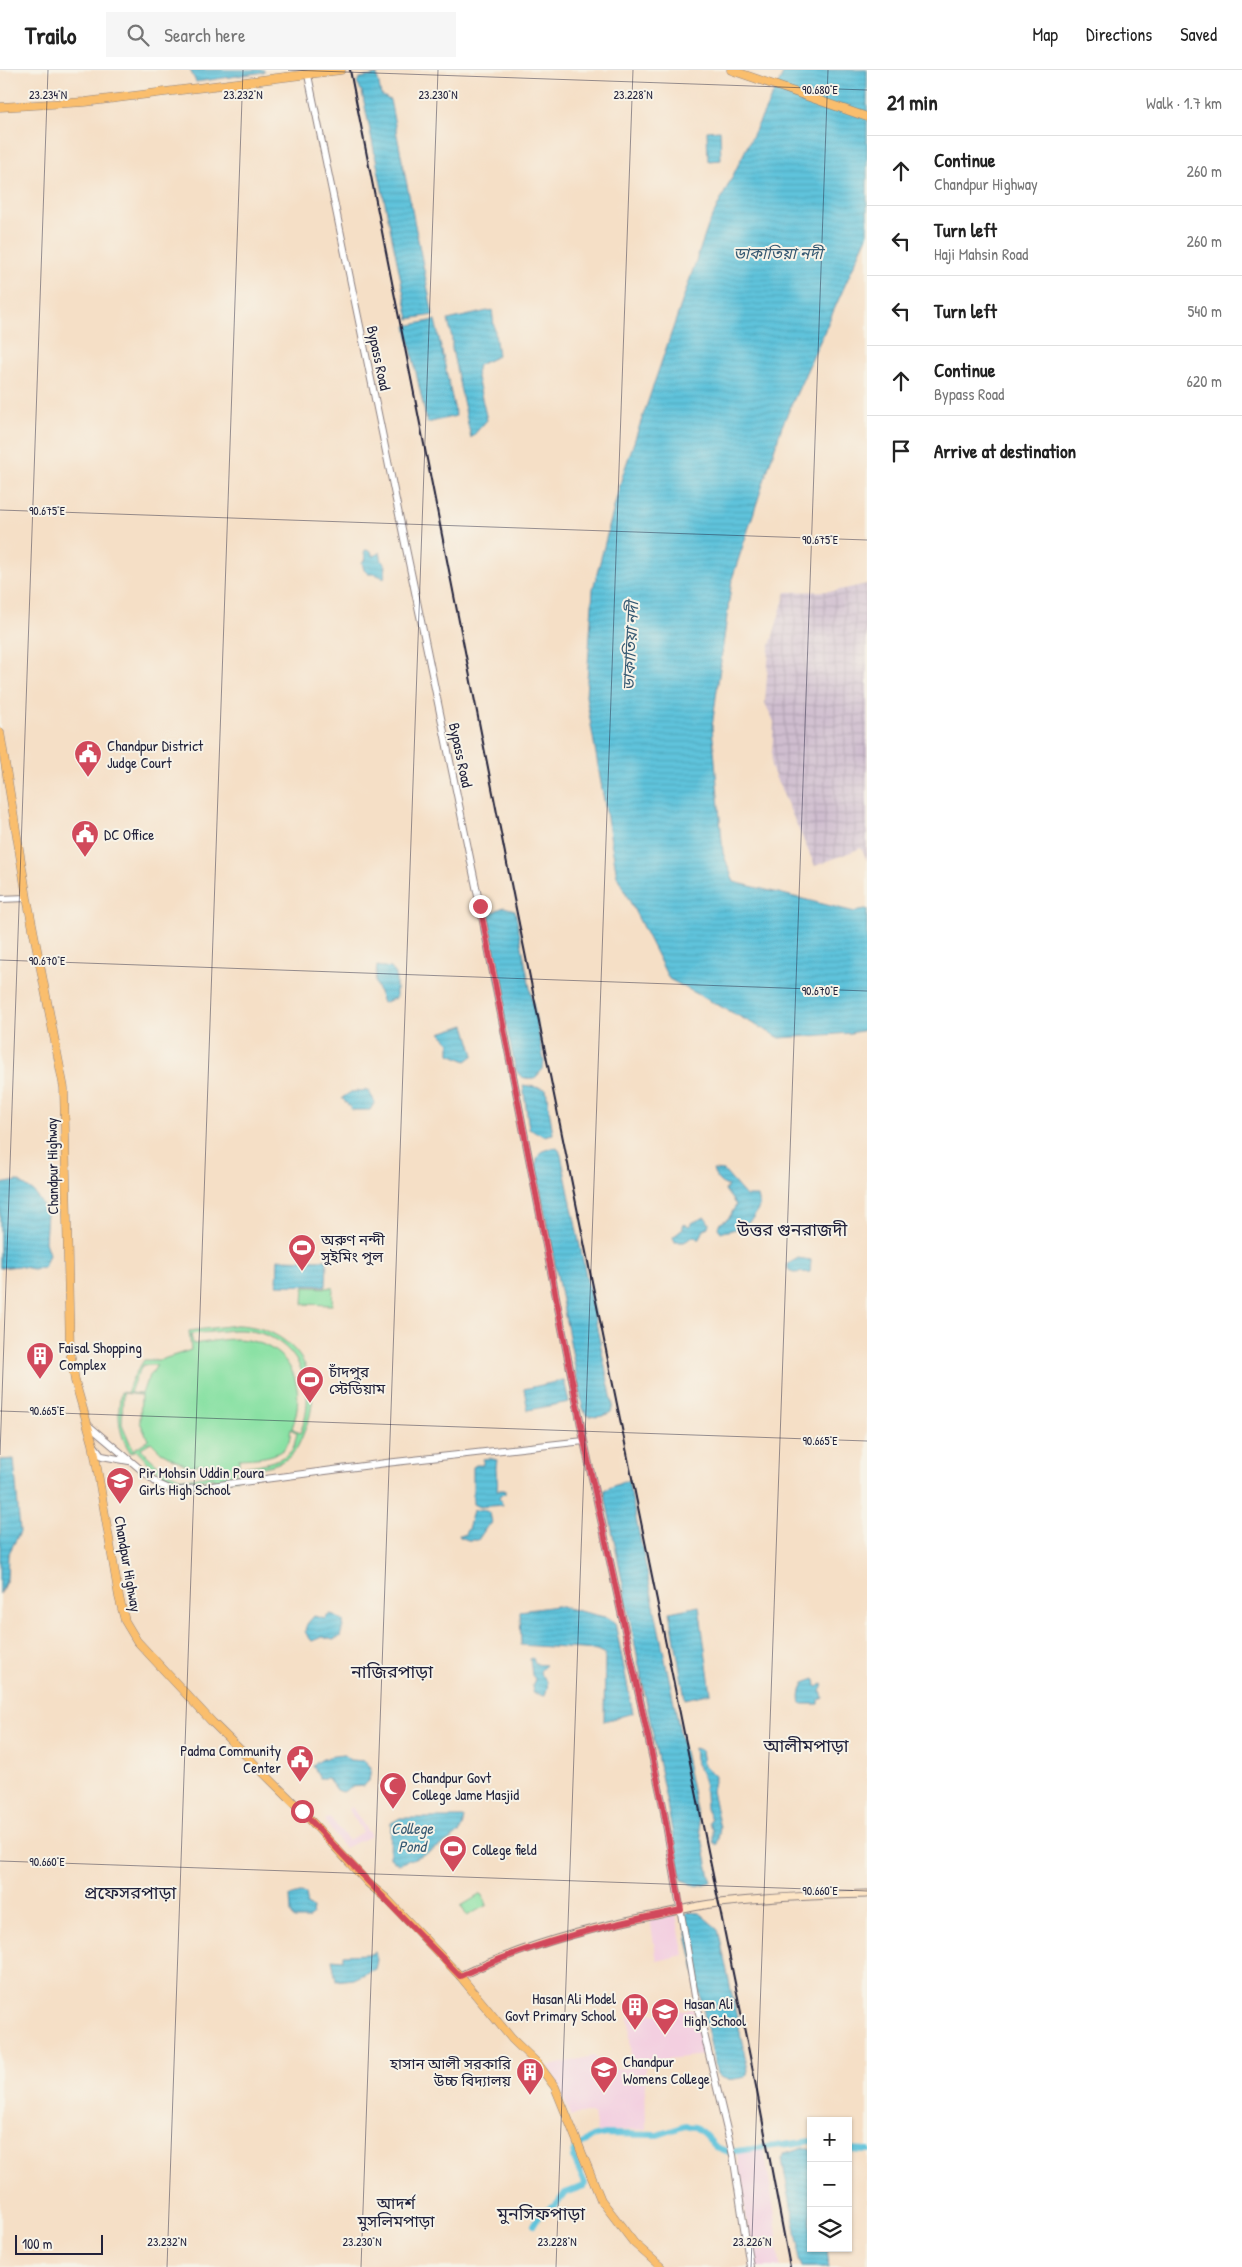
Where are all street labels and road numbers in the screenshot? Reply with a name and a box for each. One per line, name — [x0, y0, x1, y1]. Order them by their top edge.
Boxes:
street label: Bypass Road — [362, 324, 396, 393]
street label: Bypass Road — [444, 721, 478, 790]
street label: Chandpur Highway — [41, 1117, 63, 1215]
street label: Chandpur Highway — [109, 1514, 147, 1614]

